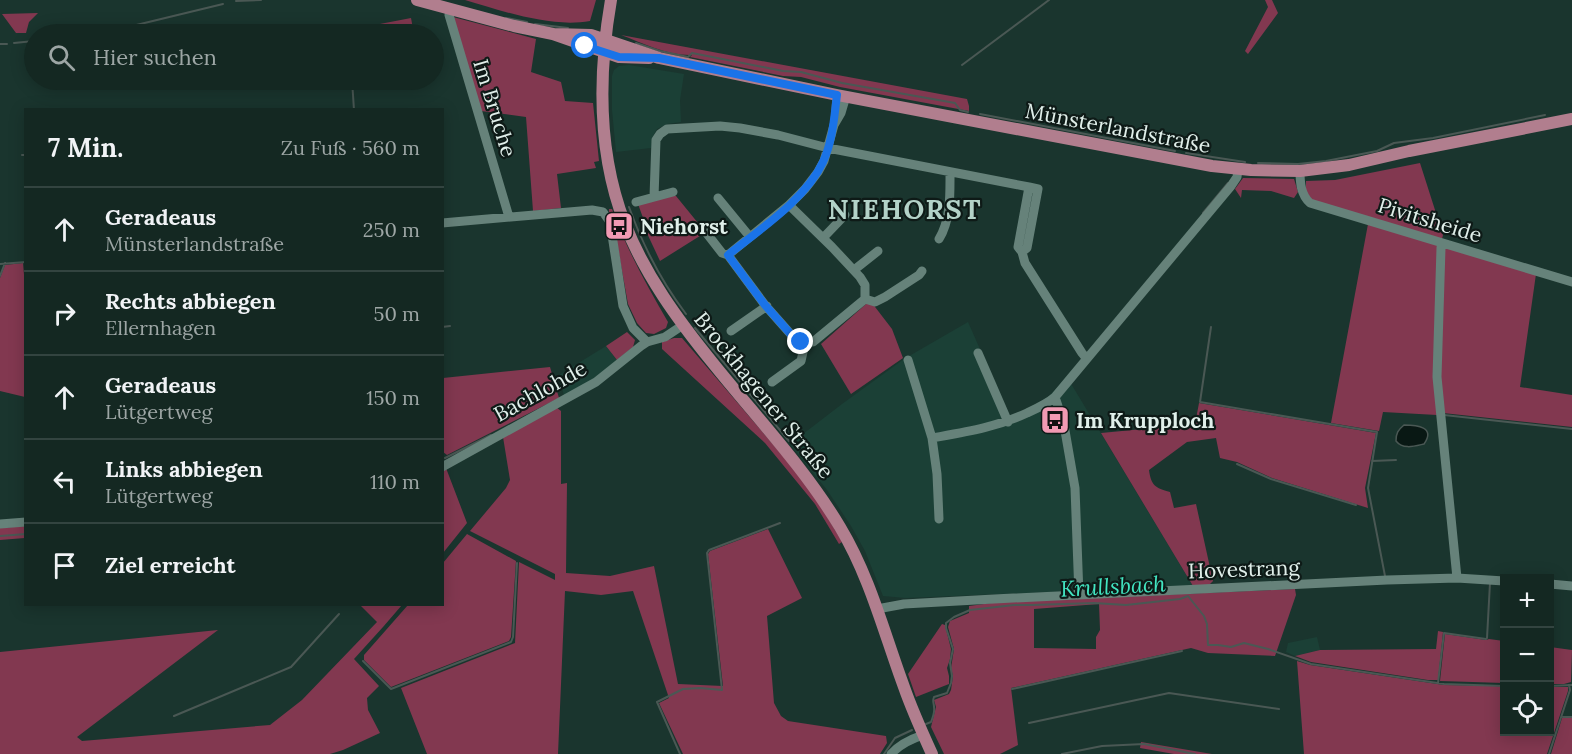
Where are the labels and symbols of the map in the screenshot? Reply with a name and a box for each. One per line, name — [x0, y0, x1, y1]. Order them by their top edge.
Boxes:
route start — [571, 32, 597, 58]
street label: Im Bruche — [467, 56, 523, 160]
street label: Münsterlandstraße — [1023, 97, 1213, 159]
street label: Pivitsheide — [1375, 191, 1485, 249]
district label: NIEHORST — [828, 192, 982, 226]
bus stop icon: Niehorst — [603, 210, 635, 242]
place label: Niehorst — [640, 213, 728, 240]
street label: Brockhagener Straße — [688, 306, 840, 484]
route end — [787, 328, 813, 354]
street label: Bachlohde — [489, 354, 591, 428]
bus stop icon: Im Krupploch — [1039, 404, 1071, 436]
place label: Im Krupploch — [1076, 407, 1214, 434]
street label: Hovestrang — [1188, 554, 1301, 584]
water label: Krullsbach — [1060, 569, 1167, 603]

